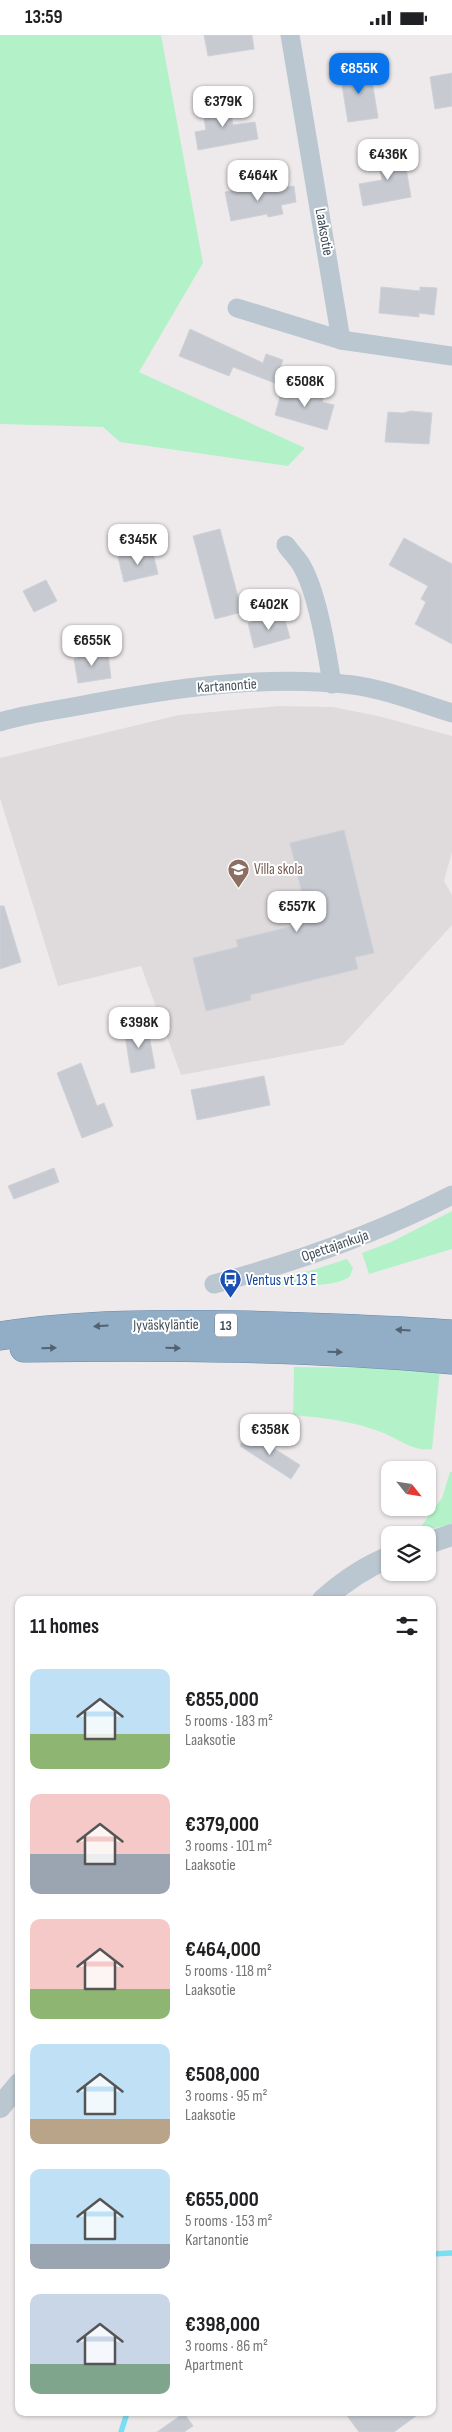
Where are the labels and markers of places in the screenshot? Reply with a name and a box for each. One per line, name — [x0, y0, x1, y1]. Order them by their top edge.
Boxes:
pin: €855K — [324, 53, 394, 95]
pin: €379K — [188, 86, 258, 128]
pin: €436K — [353, 139, 423, 181]
pin: €464K — [223, 159, 293, 202]
pin: €508K — [270, 365, 340, 408]
pin: €345K — [103, 523, 173, 566]
pin: €402K — [234, 589, 304, 631]
pin: €655K — [57, 625, 127, 667]
school or university icon: Villa skola — [226, 857, 250, 888]
place label: Villa skola — [254, 860, 303, 879]
pin: €557K — [262, 891, 332, 933]
pin: €398K — [104, 1007, 174, 1049]
bus stop icon: Ventus vt 13 E — [218, 1268, 242, 1299]
place label: Ventus vt 13 E — [246, 1271, 316, 1290]
pin: €358K — [235, 1413, 305, 1456]

